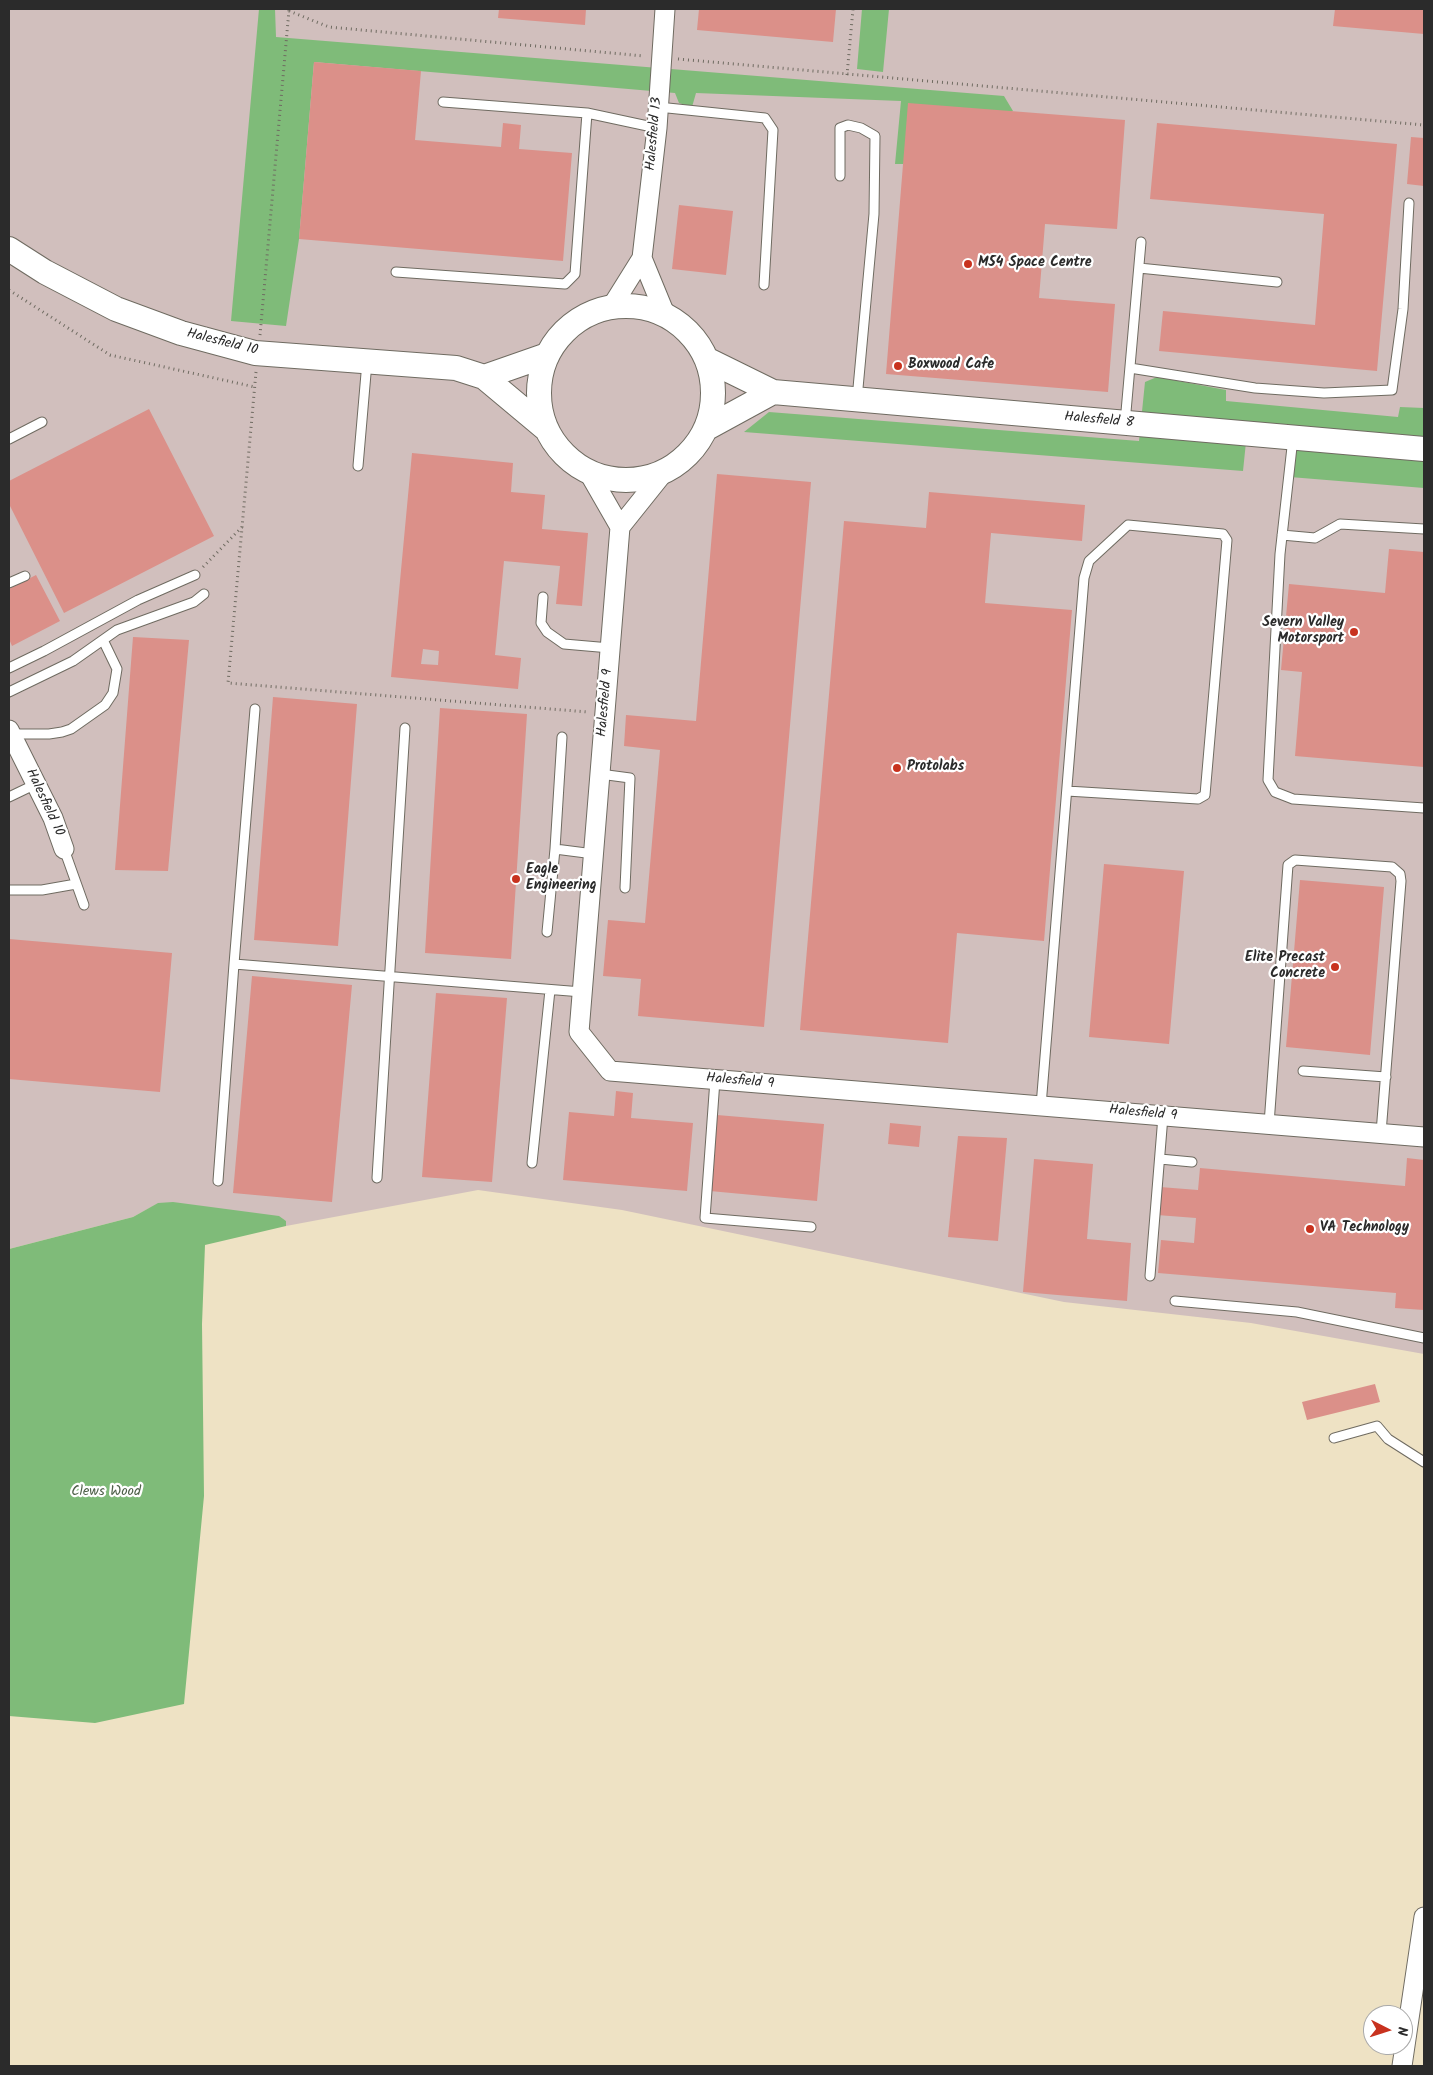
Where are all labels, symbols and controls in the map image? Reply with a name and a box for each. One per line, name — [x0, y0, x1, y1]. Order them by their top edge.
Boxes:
street label: Halesfield 13 — [643, 97, 667, 171]
place label: M54 Space Centre — [978, 256, 1092, 272]
marker: M54 Space Centre — [962, 258, 974, 270]
street label: Halesfield 10 — [185, 326, 259, 360]
place label: Boxwood Cafe — [908, 358, 994, 374]
marker: Boxwood Cafe — [892, 360, 904, 372]
street label: Halesfield 8 — [1064, 410, 1134, 432]
place label: Severn Valley Motorsport — [1262, 616, 1344, 648]
marker: Severn Valley Motorsport — [1348, 626, 1360, 638]
street label: Halesfield 9 — [595, 668, 617, 738]
place label: Protolabs — [907, 760, 964, 776]
marker: Protolabs — [891, 762, 903, 774]
street label: Halesfield 10 — [21, 766, 67, 840]
place label: Eagle Engineering — [526, 863, 596, 896]
marker: Eagle Engineering — [510, 873, 522, 885]
place label: Elite Precast Concrete — [1245, 951, 1325, 984]
marker: Elite Precast Concrete — [1329, 961, 1341, 973]
street label: Halesfield 9 — [705, 1071, 775, 1093]
street label: Halesfield 9 — [1108, 1103, 1178, 1125]
place label: VA Technology — [1320, 1221, 1409, 1237]
marker: VA Technology — [1304, 1223, 1316, 1235]
park label: Clews Wood — [71, 1485, 141, 1501]
north arrow — [1363, 2005, 1413, 2055]
text: N — [1391, 2026, 1413, 2037]

